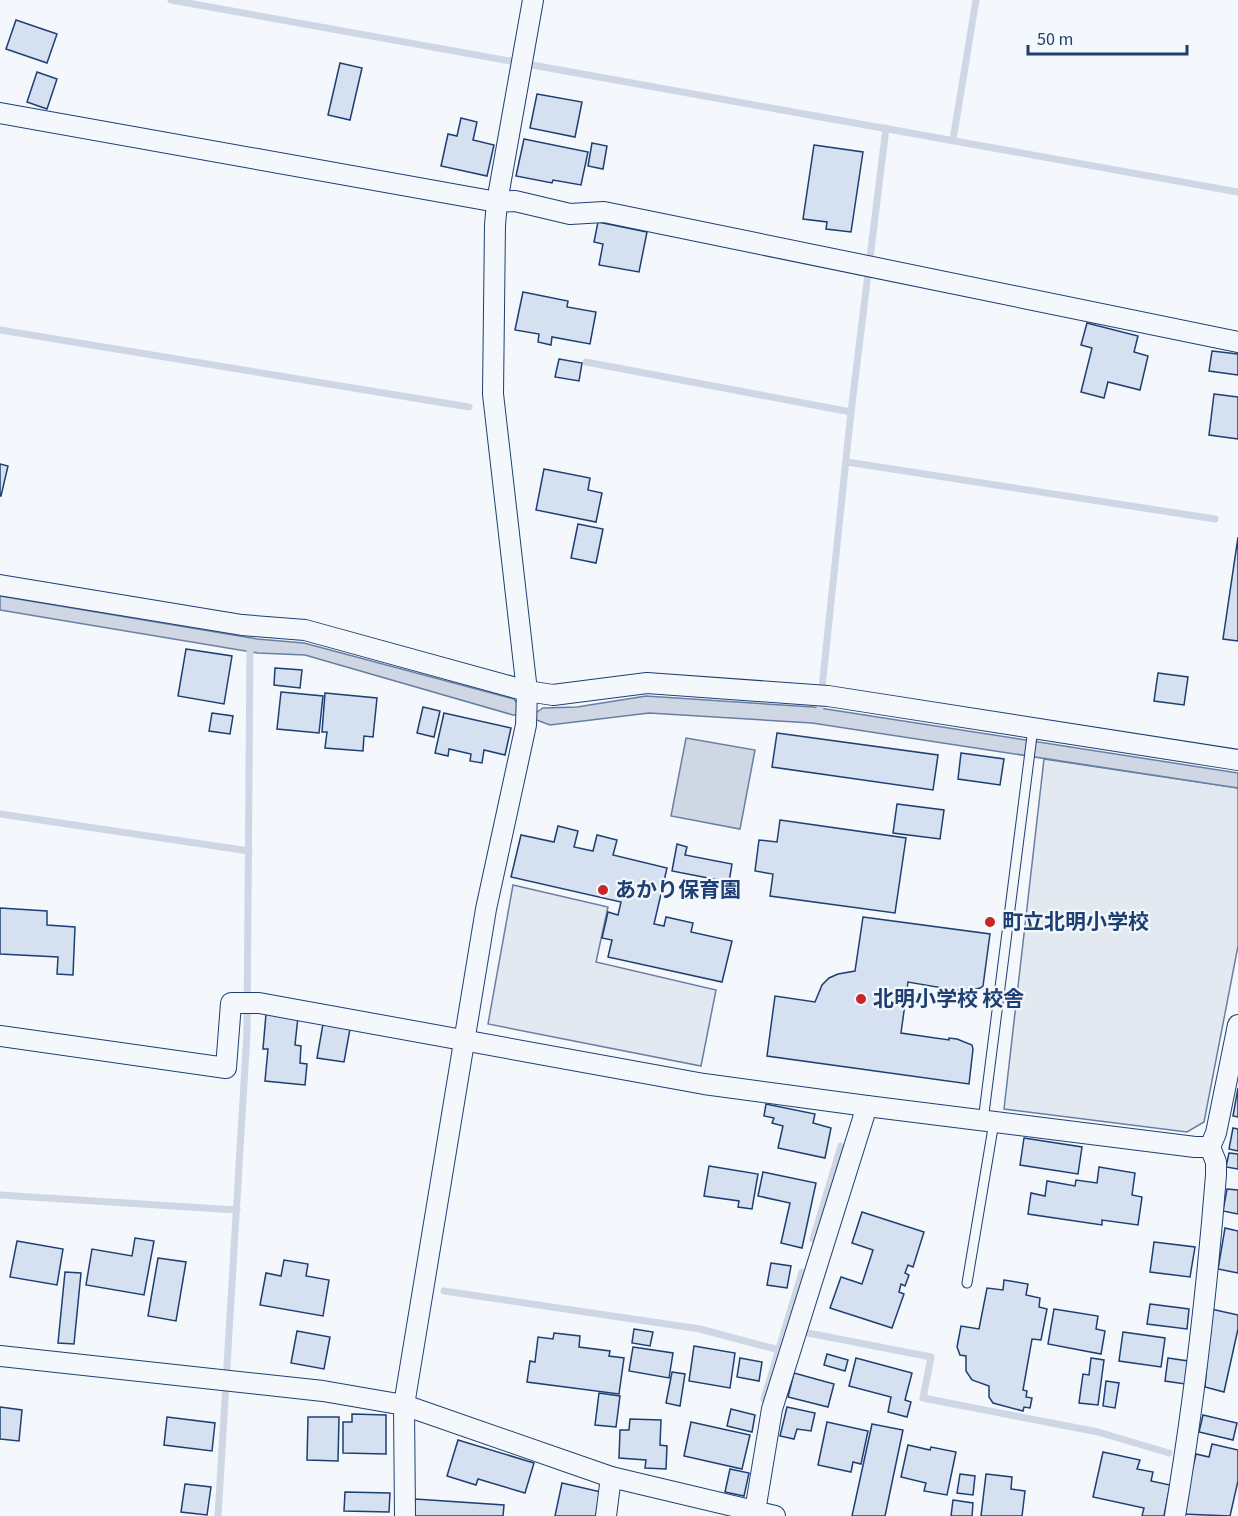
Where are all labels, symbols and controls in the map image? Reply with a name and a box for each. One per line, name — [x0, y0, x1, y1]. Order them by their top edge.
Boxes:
scale bar — [1028, 18, 1187, 56]
text: 50 m — [1037, 27, 1073, 52]
place label: あかり保育園 — [615, 875, 741, 905]
marker: あかり保育園 — [596, 883, 610, 897]
place label: 町立北明小学校 — [1002, 907, 1149, 937]
marker: 町立北明小学校 — [983, 915, 997, 929]
place label: 北明小学校 校舎 — [873, 984, 1024, 1014]
marker: 北明小学校 校舎 — [854, 992, 868, 1006]

